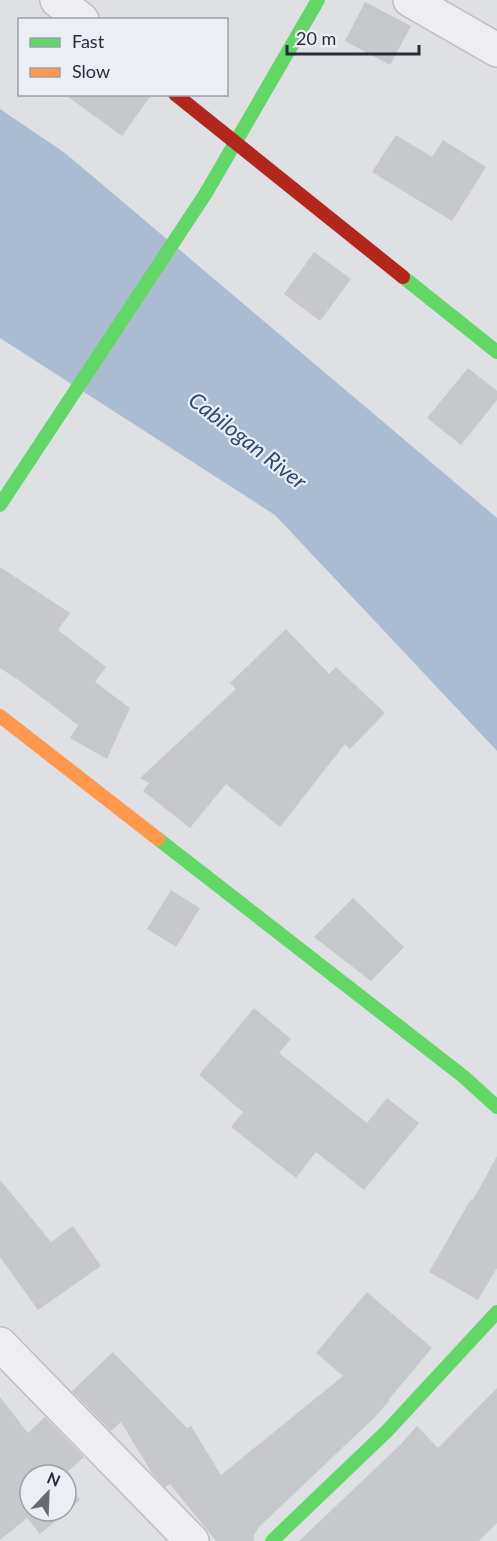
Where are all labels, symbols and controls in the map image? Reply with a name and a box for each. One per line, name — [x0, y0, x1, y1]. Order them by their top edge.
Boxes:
legend — [18, 18, 228, 96]
scale bar — [287, 18, 419, 56]
text: 20 m — [296, 27, 336, 49]
text: Fast — [72, 30, 105, 52]
text: Slow — [72, 60, 110, 82]
water label: Cabilogan River — [184, 386, 313, 495]
north arrow — [18, 1463, 78, 1523]
text: N — [45, 1468, 63, 1490]

